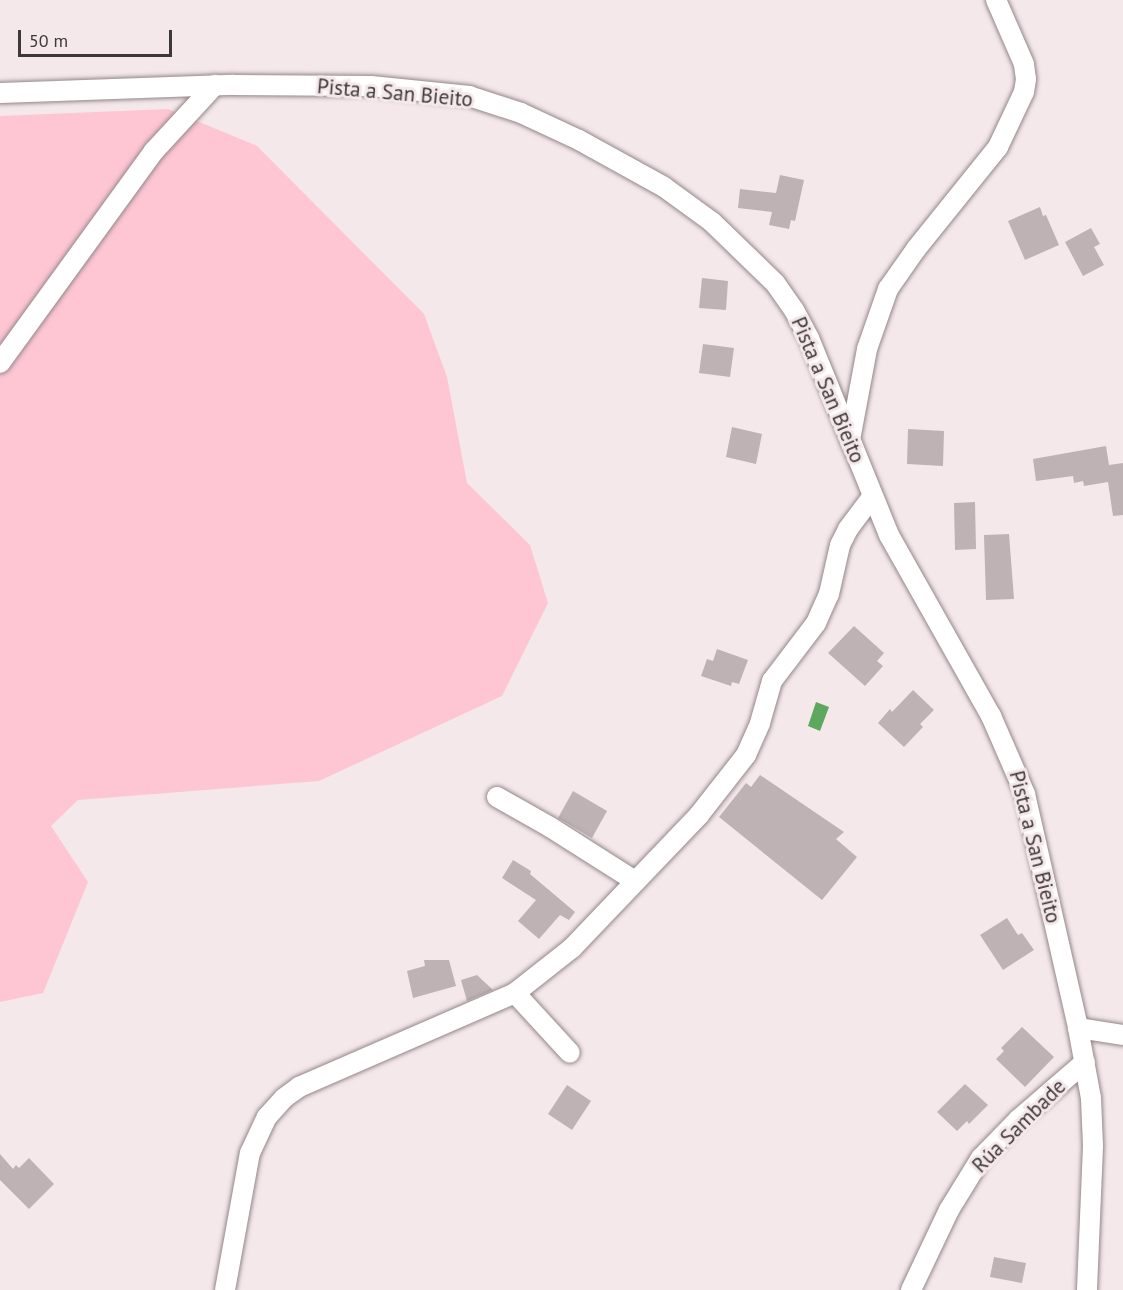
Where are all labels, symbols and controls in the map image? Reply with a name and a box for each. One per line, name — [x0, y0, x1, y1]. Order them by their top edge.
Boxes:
scale bar — [21, 18, 176, 56]
text: 50 m — [29, 29, 68, 52]
street label: Pista a San Bieito — [316, 74, 474, 112]
street label: Pista a San Bieito — [786, 313, 870, 467]
street label: Pista a San Bieito — [1004, 768, 1066, 926]
street label: Rúa Sambade — [967, 1074, 1071, 1178]

